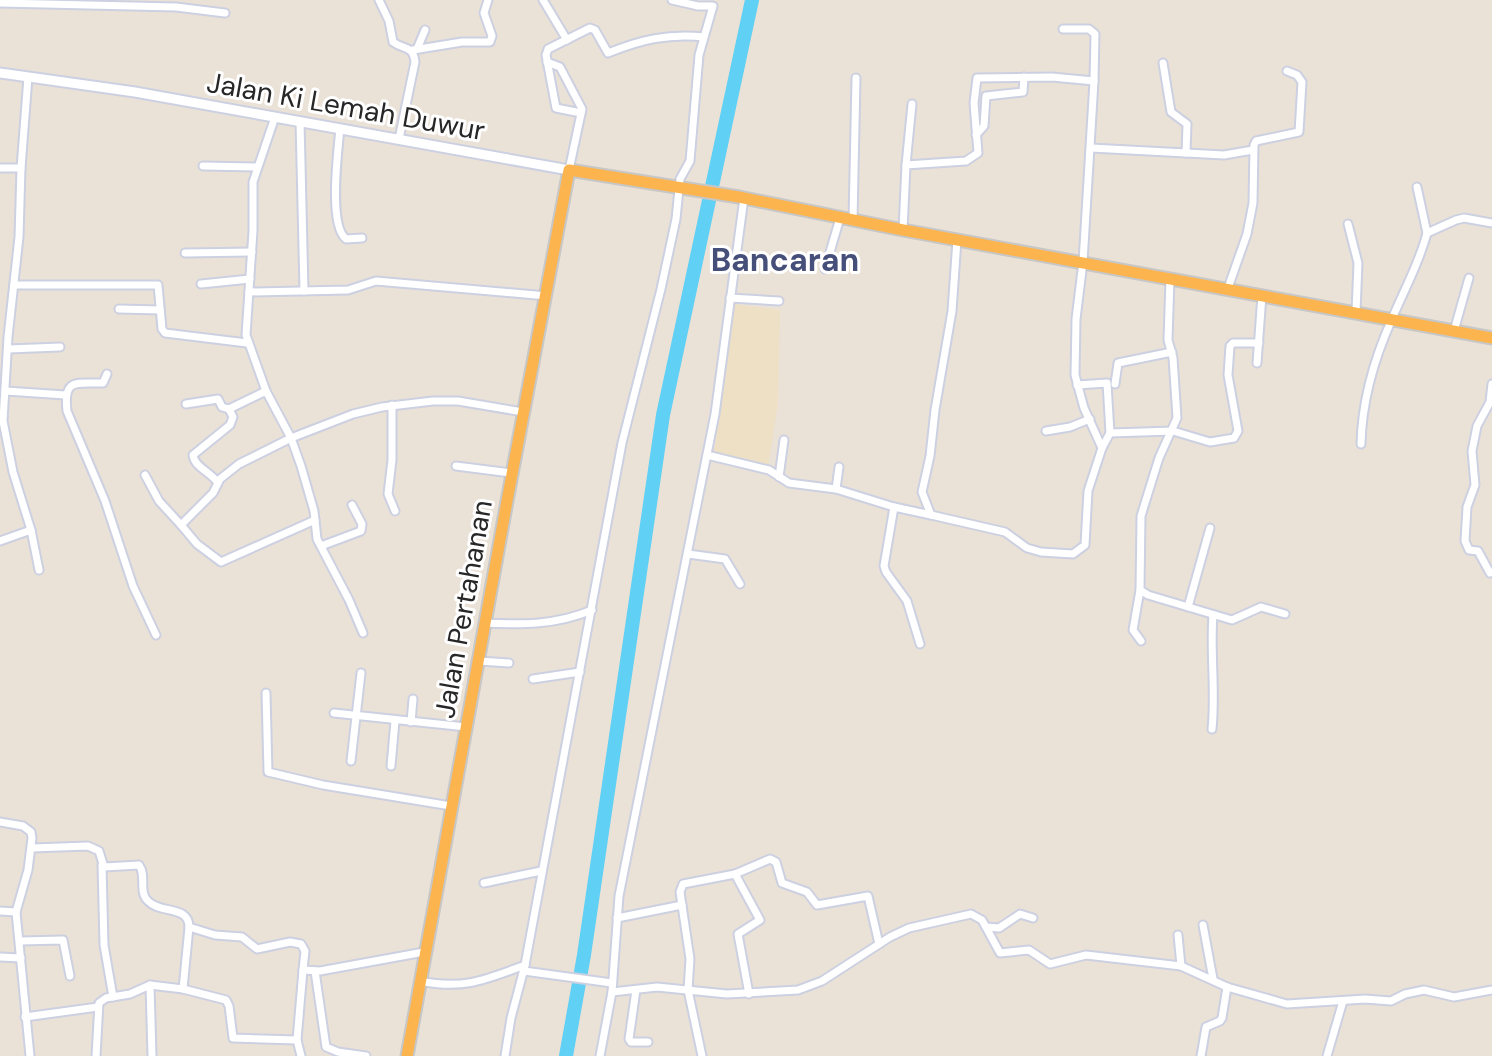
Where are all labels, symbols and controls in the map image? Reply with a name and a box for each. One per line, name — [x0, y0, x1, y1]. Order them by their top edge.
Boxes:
street label: Jalan Ki Lemah Duwur — [204, 64, 488, 149]
district label: Bancaran — [711, 239, 859, 281]
street label: Jalan Pertahanan — [426, 497, 501, 721]

